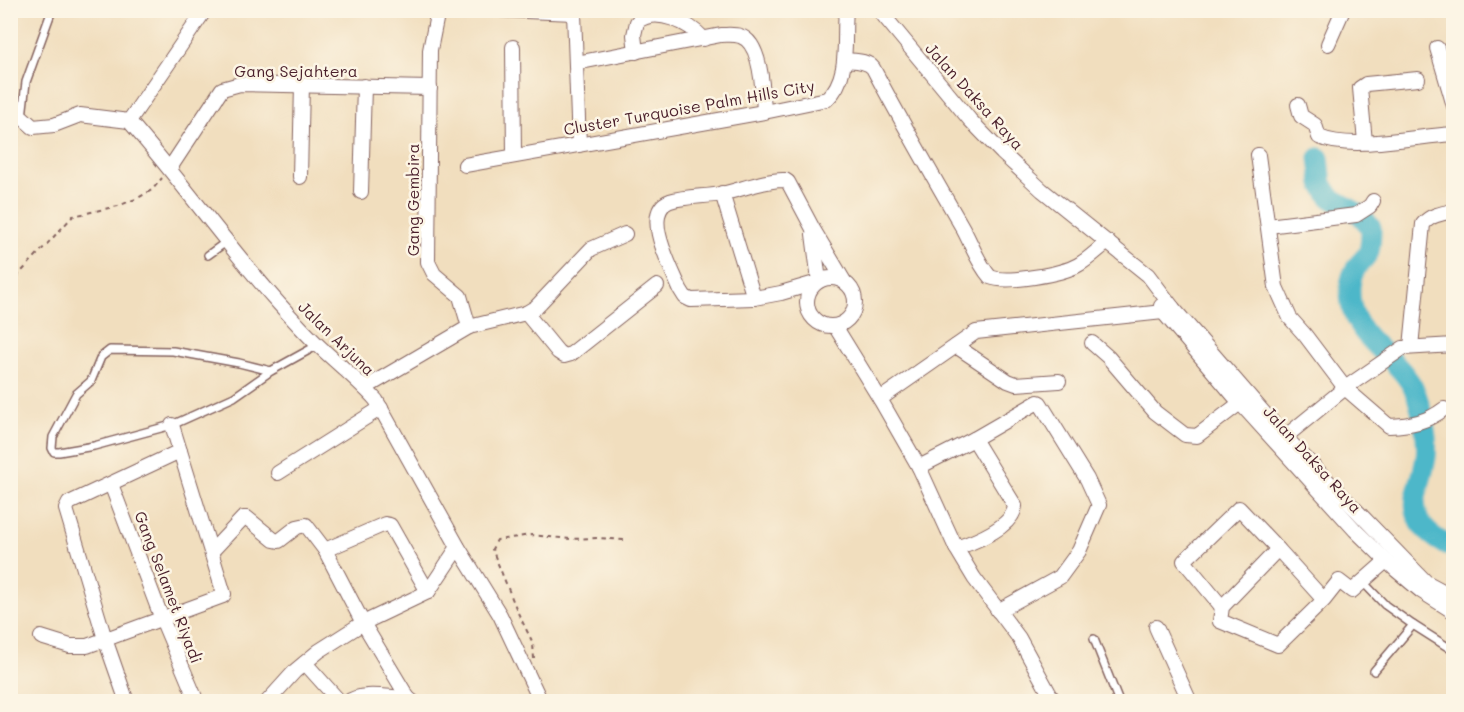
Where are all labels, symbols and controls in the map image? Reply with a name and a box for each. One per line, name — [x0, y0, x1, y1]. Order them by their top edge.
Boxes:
street label: Jalan Daksa Raya — [921, 38, 1029, 154]
street label: Gang Sejahtera — [234, 60, 358, 81]
street label: Cluster Turquoise Palm Hills City — [562, 75, 816, 139]
street label: Gang Gembira — [402, 144, 423, 256]
street label: Jalan Arjuna — [294, 296, 380, 380]
street label: Jalan Daksa Raya — [1259, 401, 1367, 517]
street label: Gang Selamet Riyadi — [130, 508, 208, 666]

